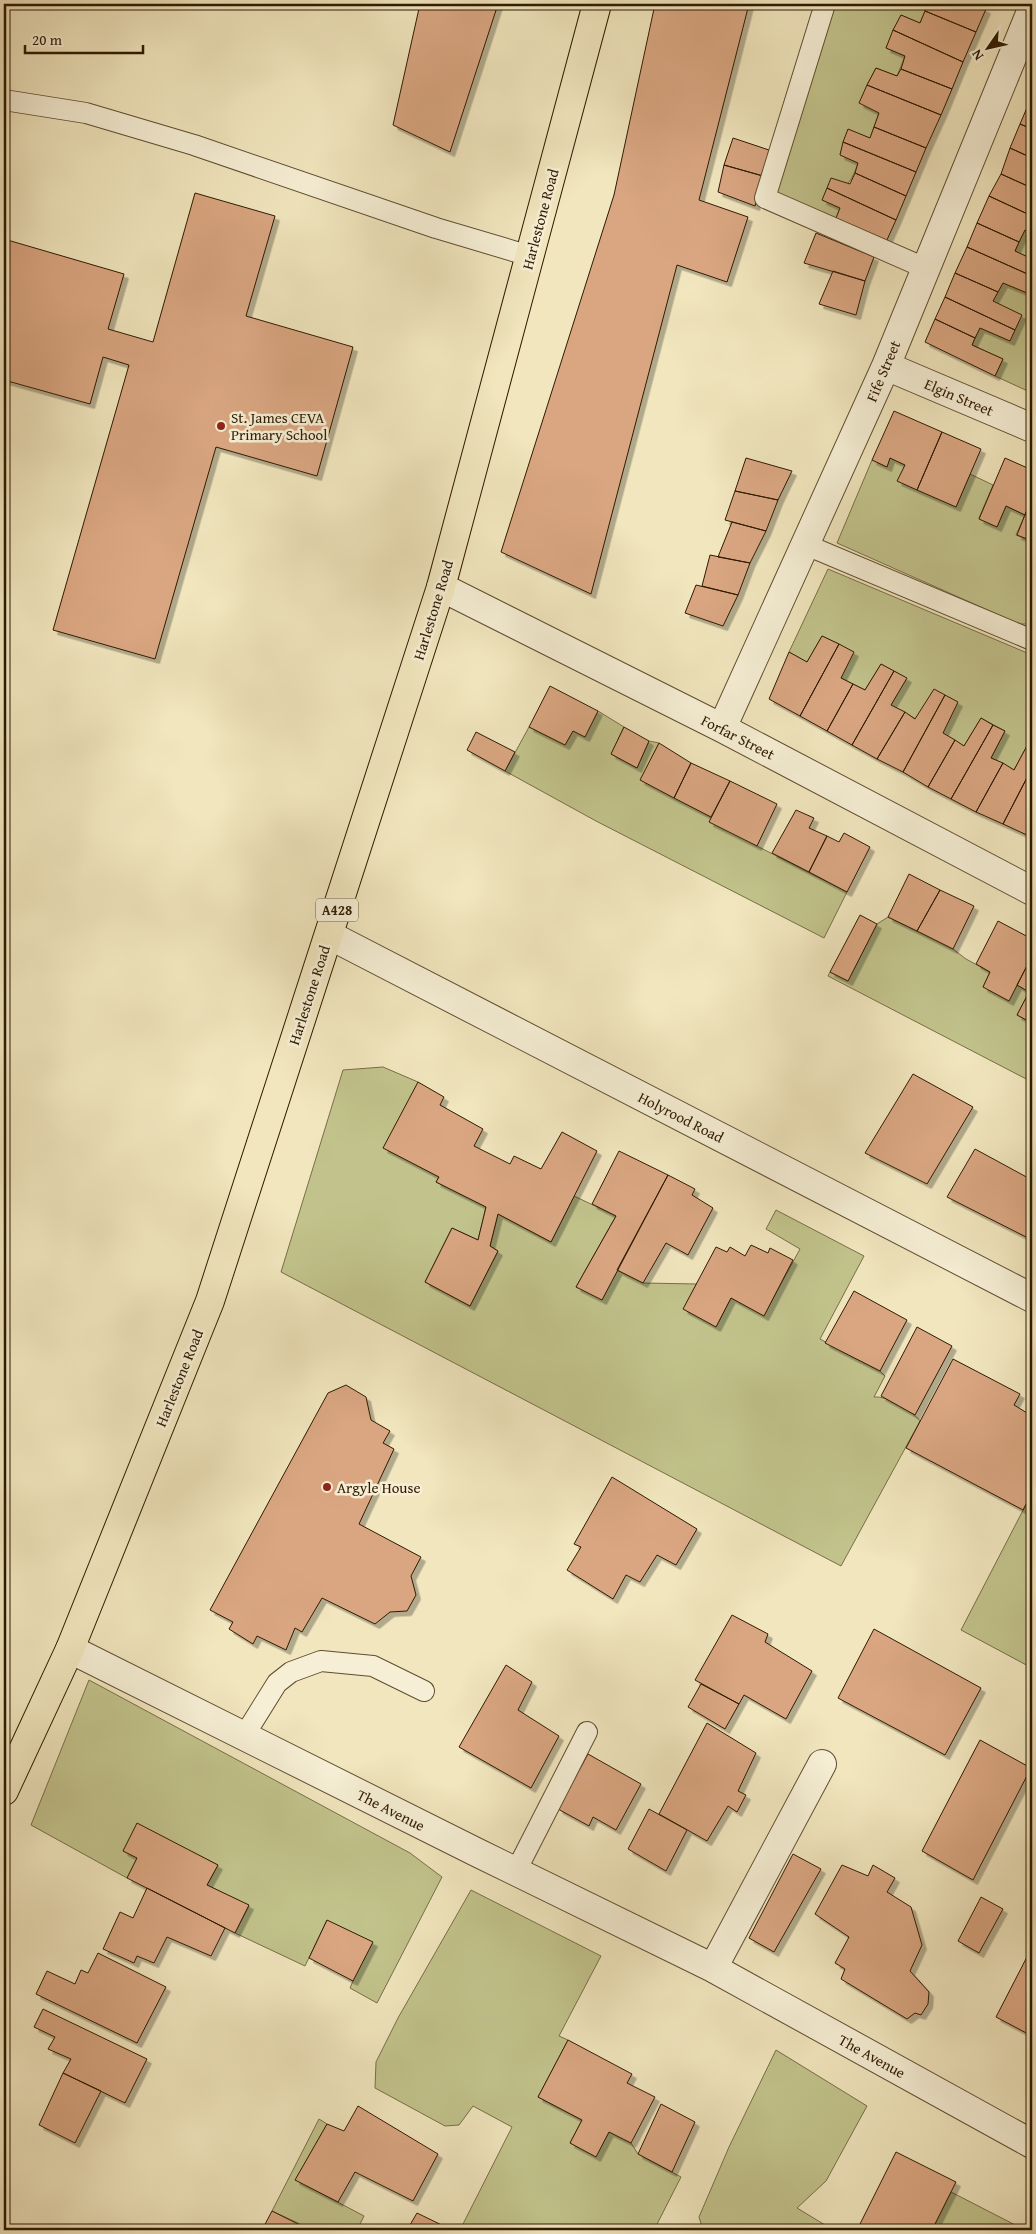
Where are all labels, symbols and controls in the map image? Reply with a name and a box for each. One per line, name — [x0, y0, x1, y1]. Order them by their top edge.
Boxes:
scale bar — [25, 22, 142, 54]
north arrow — [964, 22, 1014, 72]
text: 20 m — [32, 29, 63, 50]
text: N — [966, 45, 988, 65]
street label: Harlestone Road — [516, 166, 564, 272]
street label: Fife Street — [861, 337, 906, 405]
street label: Elgin Street — [921, 373, 997, 421]
place label: St. James CEVA Primary School — [231, 407, 327, 445]
marker: St. James CEVA Primary School — [215, 420, 227, 432]
street label: Harlestone Road — [408, 557, 458, 663]
street label: Forfar Street — [698, 710, 779, 765]
road number: A428 — [316, 898, 358, 922]
street label: Harlestone Road — [283, 943, 335, 1047]
street label: Holyrood Road — [635, 1086, 727, 1148]
street label: Harlestone Road — [150, 1326, 208, 1430]
place label: Argyle House — [337, 1477, 420, 1498]
marker: Argyle House — [321, 1481, 333, 1493]
street label: The Avenue — [354, 1784, 428, 1836]
street label: The Avenue — [835, 2029, 909, 2083]

